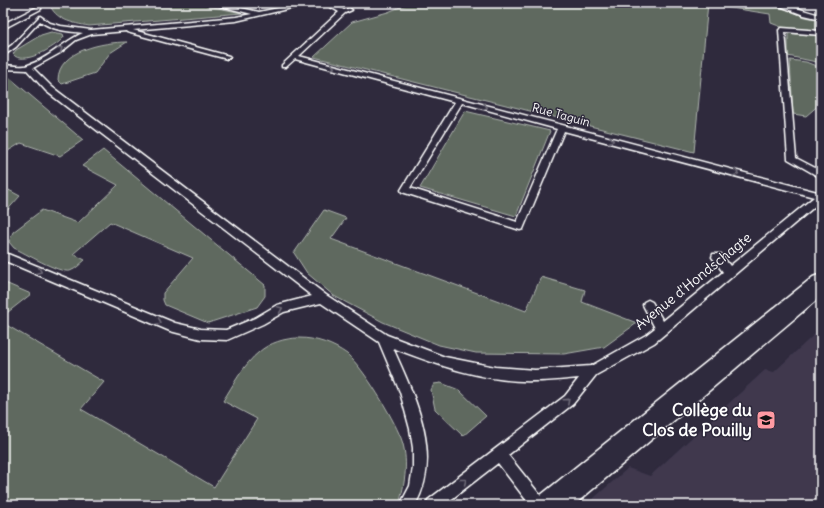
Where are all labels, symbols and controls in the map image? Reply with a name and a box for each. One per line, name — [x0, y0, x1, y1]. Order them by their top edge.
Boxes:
one-way arrow — [56, 46, 63, 54]
one-way arrow — [328, 62, 335, 71]
street label: Rue Taguin — [530, 100, 592, 129]
one-way arrow — [481, 102, 488, 111]
one-way arrow — [607, 135, 614, 144]
one-way arrow — [733, 169, 740, 177]
street label: Avenue d'Hondschagte — [631, 228, 755, 334]
one-way arrow — [34, 266, 42, 274]
one-way arrow — [276, 306, 284, 314]
one-way arrow — [155, 317, 162, 325]
one-way arrow — [562, 399, 570, 406]
place label: Collège du Clos de Pouilly — [642, 399, 752, 441]
school or university icon: Collège du Clos de Pouilly — [755, 409, 777, 431]
one-way arrow — [460, 479, 467, 486]

